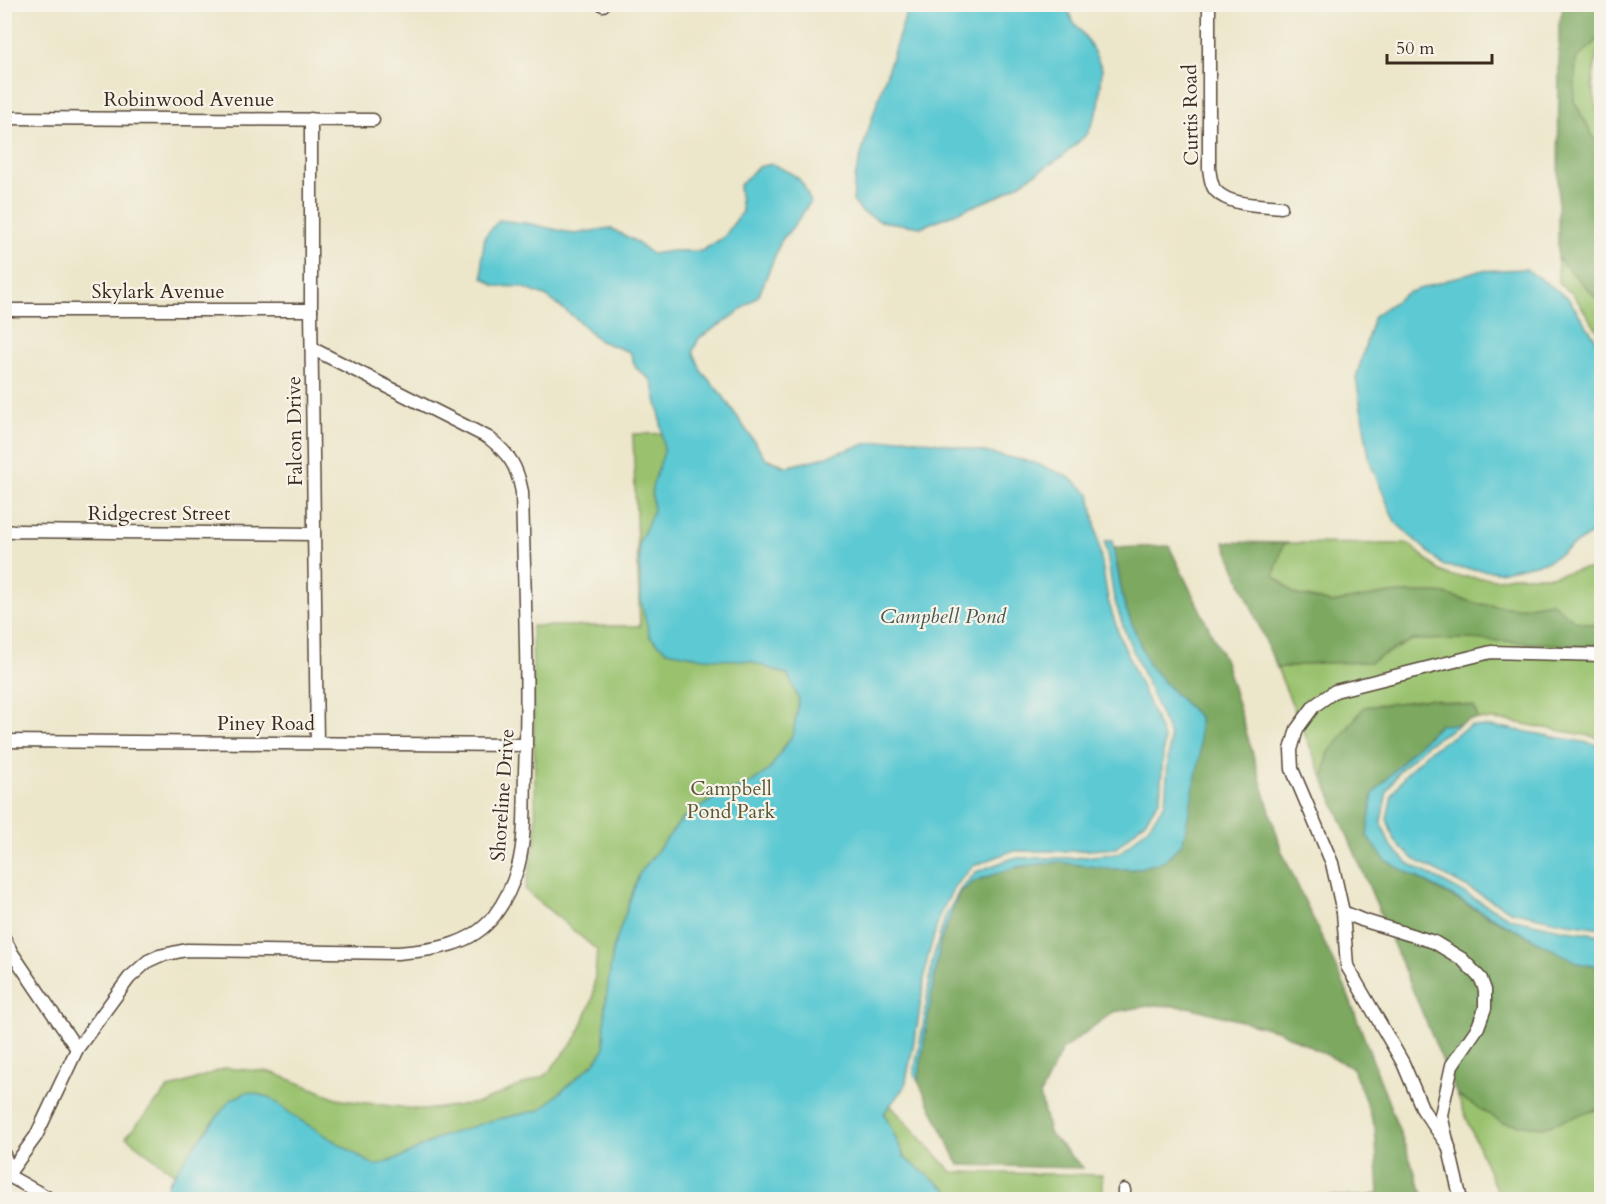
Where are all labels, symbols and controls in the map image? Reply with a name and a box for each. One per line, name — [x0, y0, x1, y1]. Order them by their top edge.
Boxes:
scale bar — [1387, 27, 1492, 65]
text: 50 m — [1396, 36, 1435, 61]
street label: Curtis Road — [1176, 64, 1205, 166]
street label: Robinwood Avenue — [104, 86, 274, 113]
street label: Skylark Avenue — [91, 278, 225, 305]
street label: Falcon Drive — [280, 376, 309, 486]
street label: Ridgecrest Street — [88, 500, 231, 527]
water label: Campbell Pond — [880, 602, 1007, 631]
street label: Piney Road — [217, 710, 315, 737]
street label: Shoreline Drive — [484, 728, 521, 862]
park label: Campbell Pond Park — [687, 775, 776, 825]

